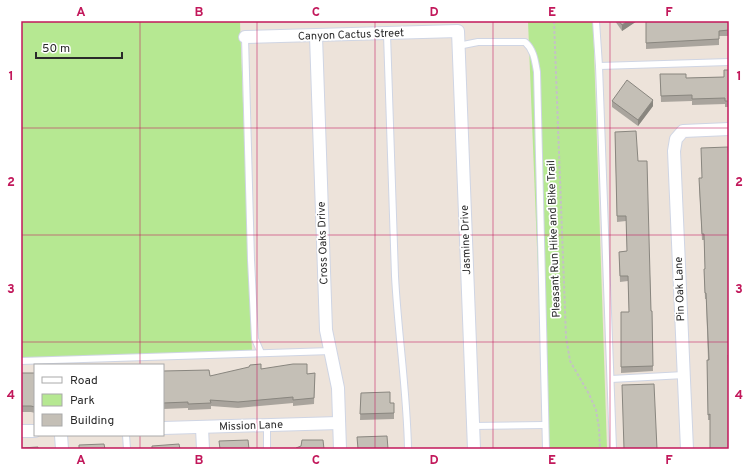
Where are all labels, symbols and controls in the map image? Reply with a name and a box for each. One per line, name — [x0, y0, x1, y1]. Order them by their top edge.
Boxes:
text: A — [76, 5, 86, 21]
text: B — [195, 5, 204, 21]
text: C — [312, 5, 320, 21]
text: D — [429, 5, 439, 21]
text: E — [548, 5, 556, 21]
text: F — [665, 5, 673, 21]
street label: Canyon Cactus Street — [298, 26, 404, 44]
scale bar — [36, 34, 122, 60]
text: 50 m — [42, 41, 70, 57]
text: 1 — [8, 69, 14, 85]
text: 1 — [736, 69, 742, 85]
street label: Pleasant Run Hike and Bike Trail — [544, 160, 564, 318]
text: 2 — [7, 175, 15, 191]
text: 2 — [735, 175, 743, 191]
street label: Cross Oaks Drive — [315, 201, 331, 285]
street label: Jasmine Drive — [458, 205, 474, 275]
street label: Pin Oak Lane — [672, 256, 688, 322]
text: 3 — [7, 282, 15, 298]
text: 3 — [735, 282, 743, 298]
legend — [34, 364, 164, 436]
text: Road — [70, 373, 98, 389]
text: 4 — [7, 388, 15, 404]
text: 4 — [735, 388, 743, 404]
text: Park — [70, 393, 95, 409]
text: Building — [70, 413, 114, 429]
street label: Mission Lane — [219, 418, 283, 434]
text: A — [76, 453, 86, 469]
text: B — [195, 453, 204, 469]
text: C — [312, 453, 320, 469]
text: D — [429, 453, 439, 469]
text: E — [548, 453, 556, 469]
text: F — [665, 453, 673, 469]

